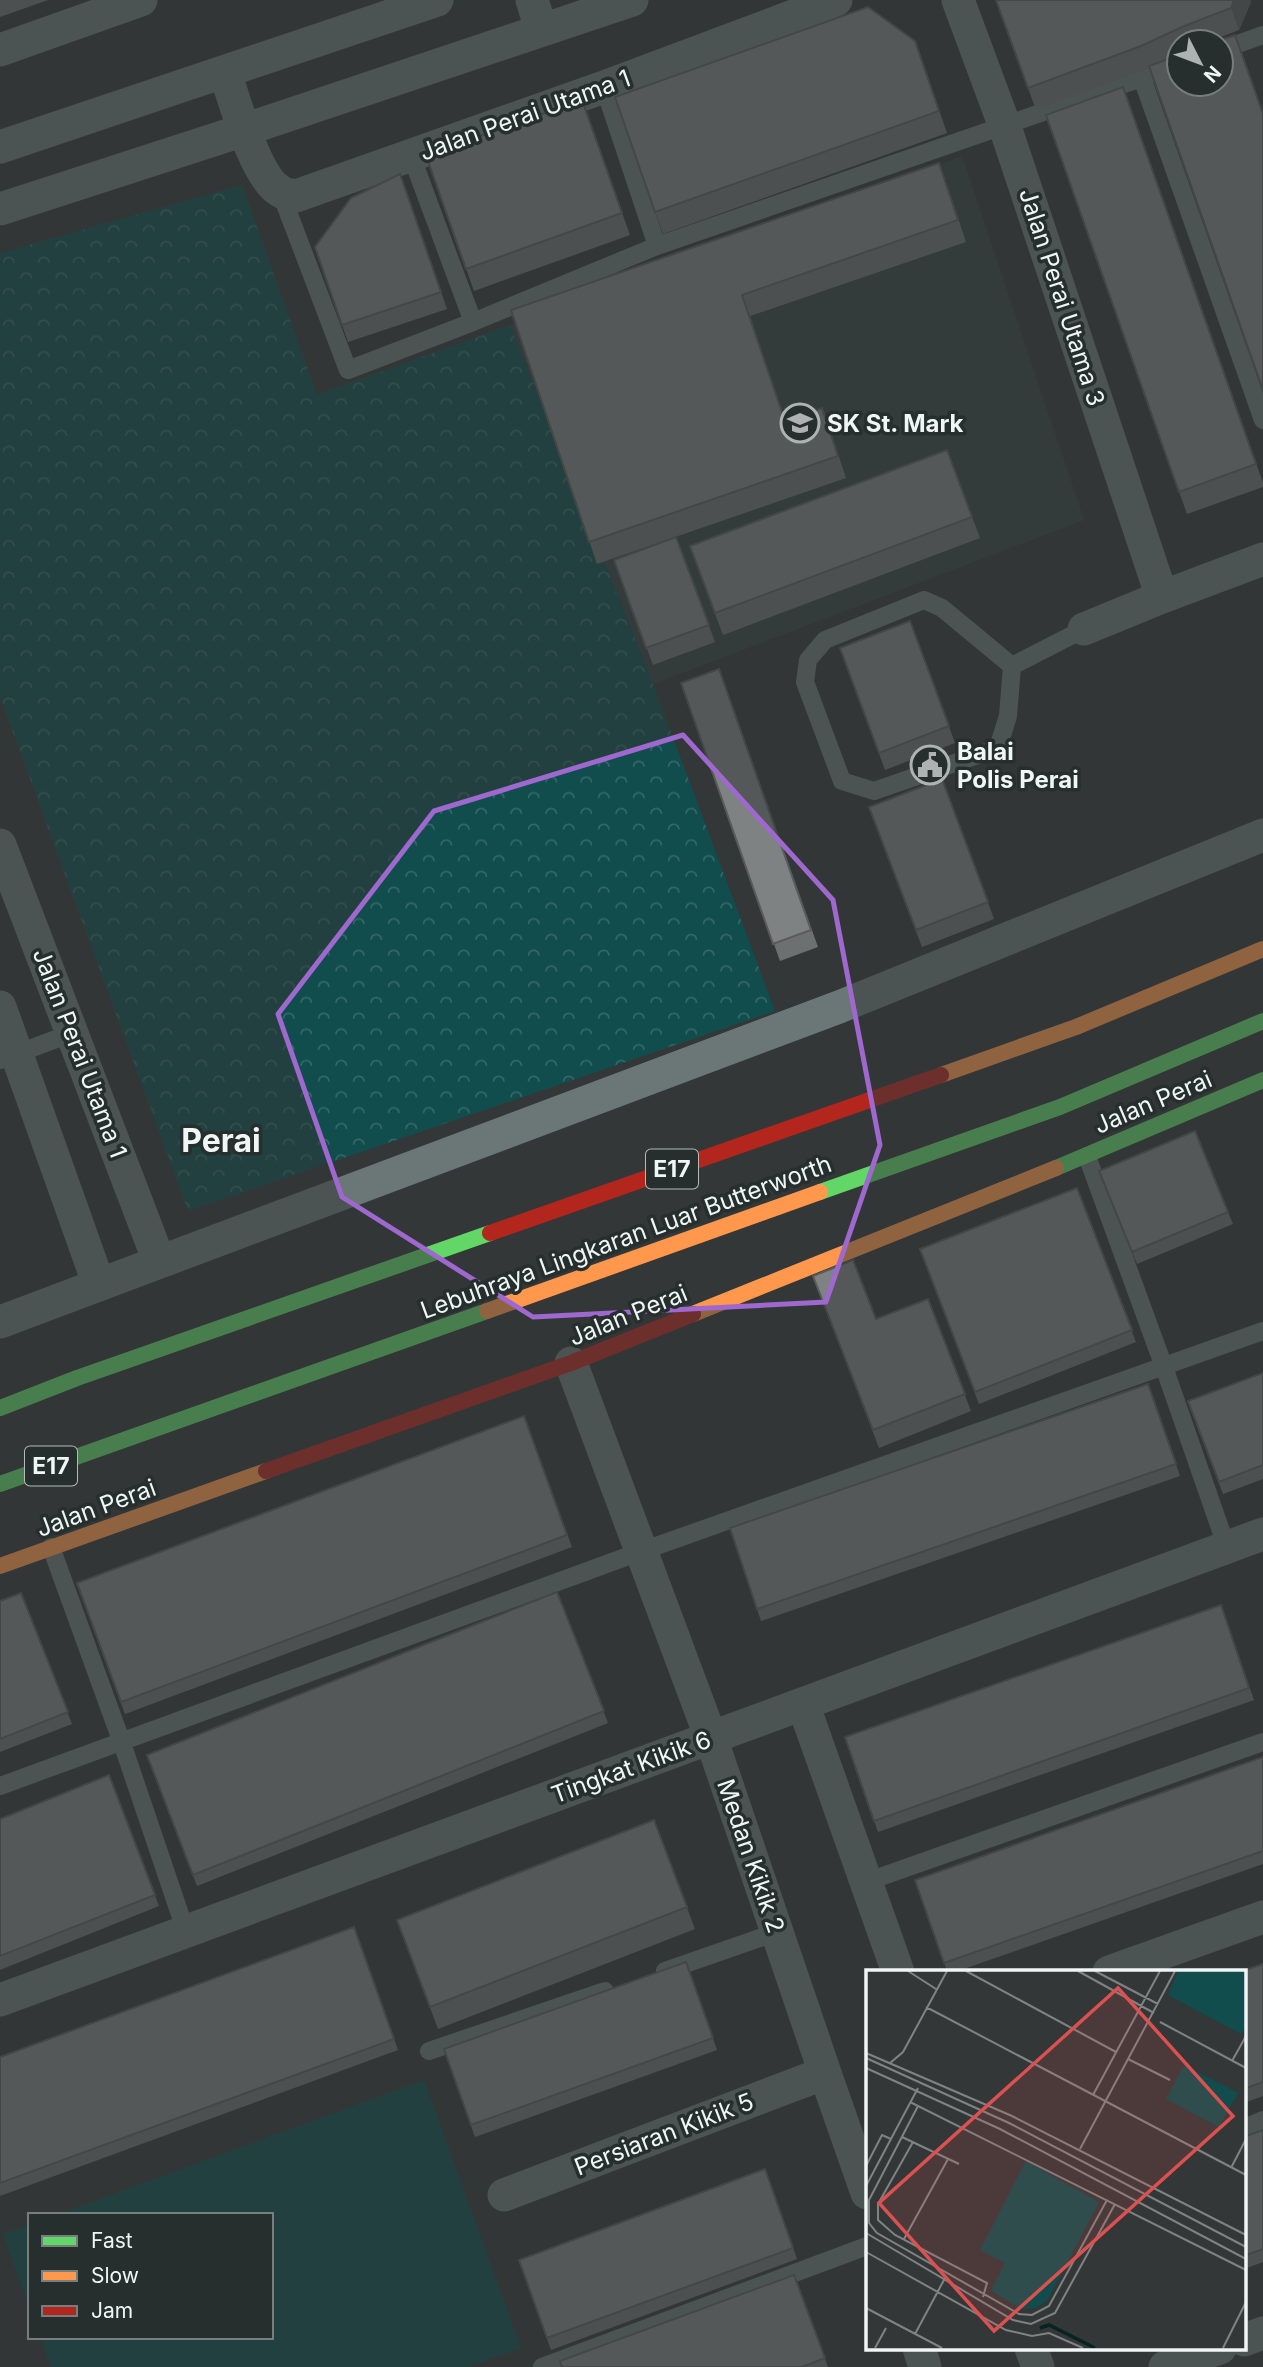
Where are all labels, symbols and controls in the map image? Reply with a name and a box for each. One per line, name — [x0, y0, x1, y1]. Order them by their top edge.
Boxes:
north arrow — [1165, 28, 1235, 98]
text: N — [1199, 61, 1226, 87]
street label: Jalan Perai Utama 1 — [416, 63, 634, 167]
street label: Jalan Perai Utama 3 — [1013, 185, 1111, 409]
school or university icon: SK St. Mark — [779, 402, 821, 444]
place label: SK St. Mark — [827, 409, 964, 438]
place label: Balai Polis Perai — [957, 737, 1079, 794]
public building icon: Balai Polis Perai — [909, 744, 951, 786]
street label: Jalan Perai Utama 1 — [27, 944, 133, 1162]
street label: Jalan Perai — [1090, 1064, 1216, 1140]
district label: Perai — [181, 1121, 261, 1160]
street label: Lebuhraya Lingkaran Luar Butterworth — [417, 1149, 835, 1325]
road number: E17 — [646, 1150, 698, 1188]
street label: Jalan Perai — [565, 1278, 691, 1352]
road number: E17 — [25, 1446, 77, 1485]
street label: Jalan Perai — [32, 1473, 160, 1543]
street label: Tingkat Kikik 6 — [547, 1725, 715, 1809]
street label: Medan Kikik 2 — [711, 1775, 791, 1937]
inset map — [866, 1970, 1246, 2350]
street label: Persiaran Kikik 5 — [570, 2087, 758, 2181]
legend — [28, 2213, 273, 2339]
text: Fast — [91, 2228, 133, 2253]
text: Slow — [91, 2263, 139, 2288]
text: Jam — [91, 2298, 133, 2323]

